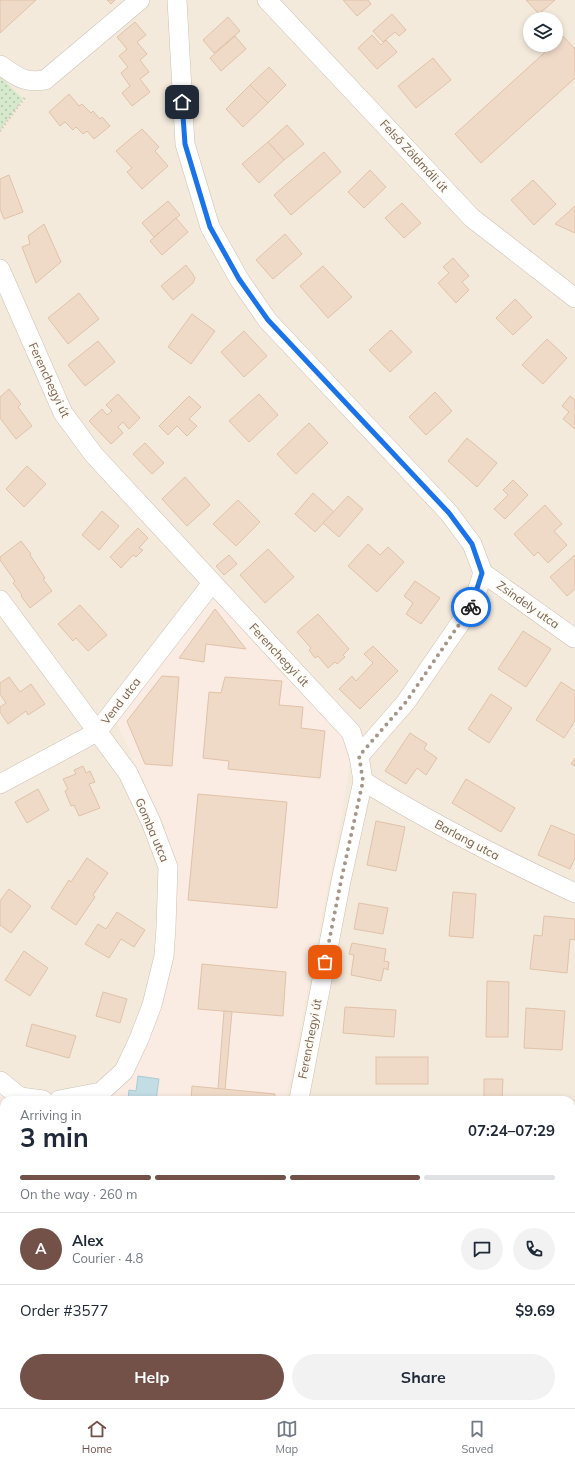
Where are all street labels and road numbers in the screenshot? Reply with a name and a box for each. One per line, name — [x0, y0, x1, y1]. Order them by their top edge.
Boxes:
street label: Felső Zöldmáli út — [377, 116, 452, 195]
street label: Ferenchegyi út — [26, 340, 73, 420]
street label: Zsindely utca — [494, 577, 563, 632]
street label: Ferenchegyi út — [246, 620, 313, 689]
street label: Vend utca — [98, 674, 144, 727]
street label: Gomba utca — [132, 796, 173, 864]
street label: Barlang utca — [432, 816, 502, 863]
street label: Ferenchegyi út — [294, 998, 325, 1080]

